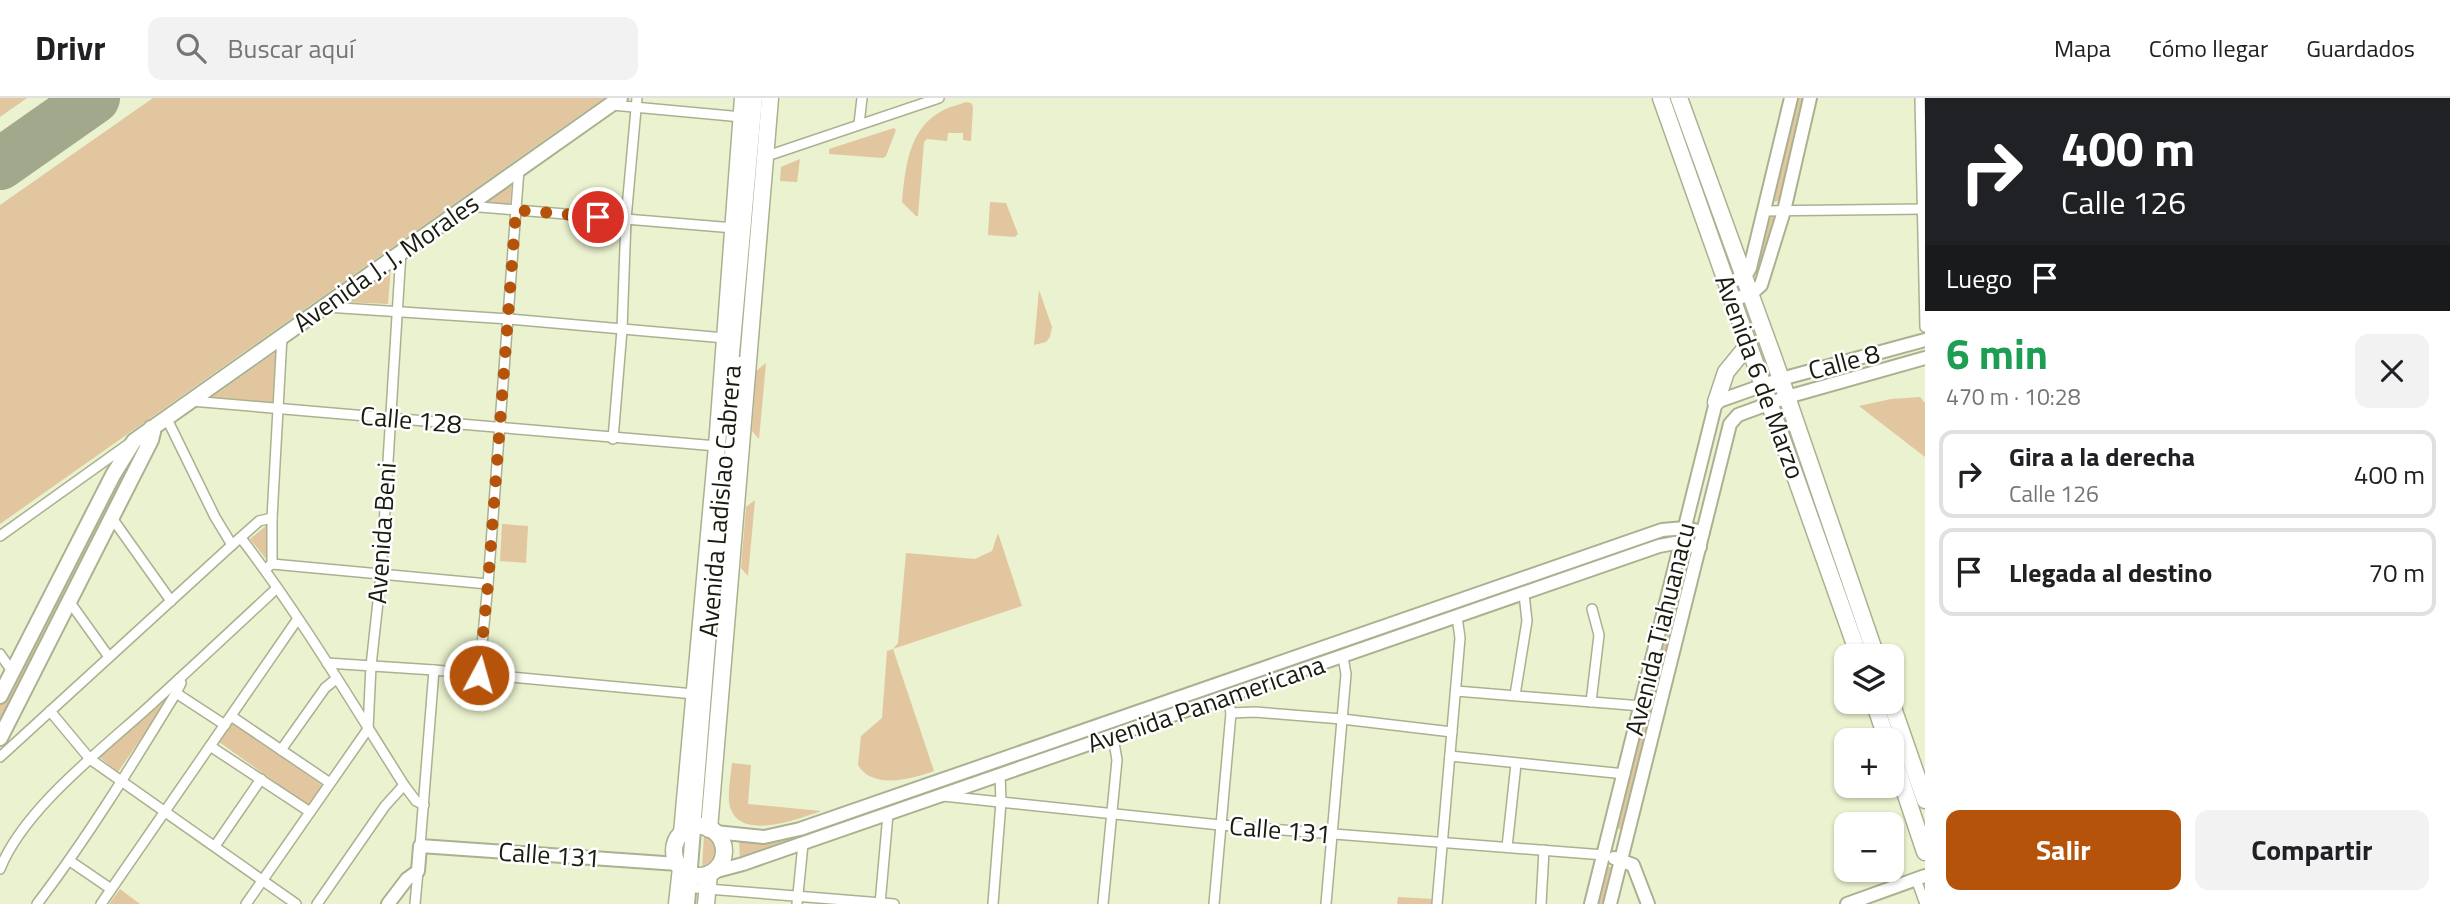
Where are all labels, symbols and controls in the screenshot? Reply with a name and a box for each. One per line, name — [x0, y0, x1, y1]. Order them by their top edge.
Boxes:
search box — [148, 17, 638, 80]
text: Drivr — [35, 23, 106, 73]
icon: search — [172, 29, 210, 67]
text: Buscar aquí — [228, 29, 355, 68]
text: Mapa — [2054, 30, 2111, 66]
text: Cómo llegar — [2149, 30, 2268, 66]
text: Guardados — [2306, 30, 2415, 66]
text: 400 m — [2061, 110, 2195, 185]
icon: right — [1946, 126, 2037, 217]
text: Calle 126 — [2061, 178, 2186, 226]
street label: Avenida J. J. Morales — [285, 184, 487, 341]
pin — [568, 187, 628, 247]
icon: arrive — [579, 198, 617, 236]
text: Luego — [1946, 259, 2012, 298]
icon: arrive — [2026, 259, 2064, 297]
street label: Avenida 6 de Marzo — [1705, 269, 1816, 484]
text: 6 min — [1946, 321, 2048, 385]
street label: Calle 8 — [1804, 333, 1884, 390]
button: close — [2355, 334, 2429, 408]
street label: Avenida Ladislao Cabrera — [688, 363, 751, 639]
text: 470 m · 10:28 — [1946, 379, 2081, 414]
street label: Calle 128 — [359, 396, 463, 443]
text: Gira a la derecha — [2009, 437, 2195, 476]
icon: right — [1950, 455, 1988, 493]
text: 400 m — [2354, 455, 2425, 494]
street label: Avenida Beni — [357, 461, 406, 605]
text: Calle 126 — [2009, 476, 2099, 511]
street label: Avenida Tiahuanacu — [1614, 518, 1705, 739]
icon: arrive — [1950, 553, 1988, 591]
text: Llegada al destino — [2009, 553, 2212, 592]
text: 70 m — [2368, 553, 2425, 592]
position arrow — [442, 638, 516, 712]
map controls — [1834, 644, 1904, 882]
button: layers — [1834, 644, 1904, 714]
street label: Avenida Panamericana — [1082, 645, 1330, 762]
button: + — [1834, 728, 1904, 798]
street label: Calle 131 — [1228, 806, 1332, 853]
button: Salir — [1946, 810, 2181, 890]
button: Compartir — [2195, 810, 2429, 890]
button: − — [1834, 812, 1904, 882]
street label: Calle 131 — [497, 832, 601, 878]

